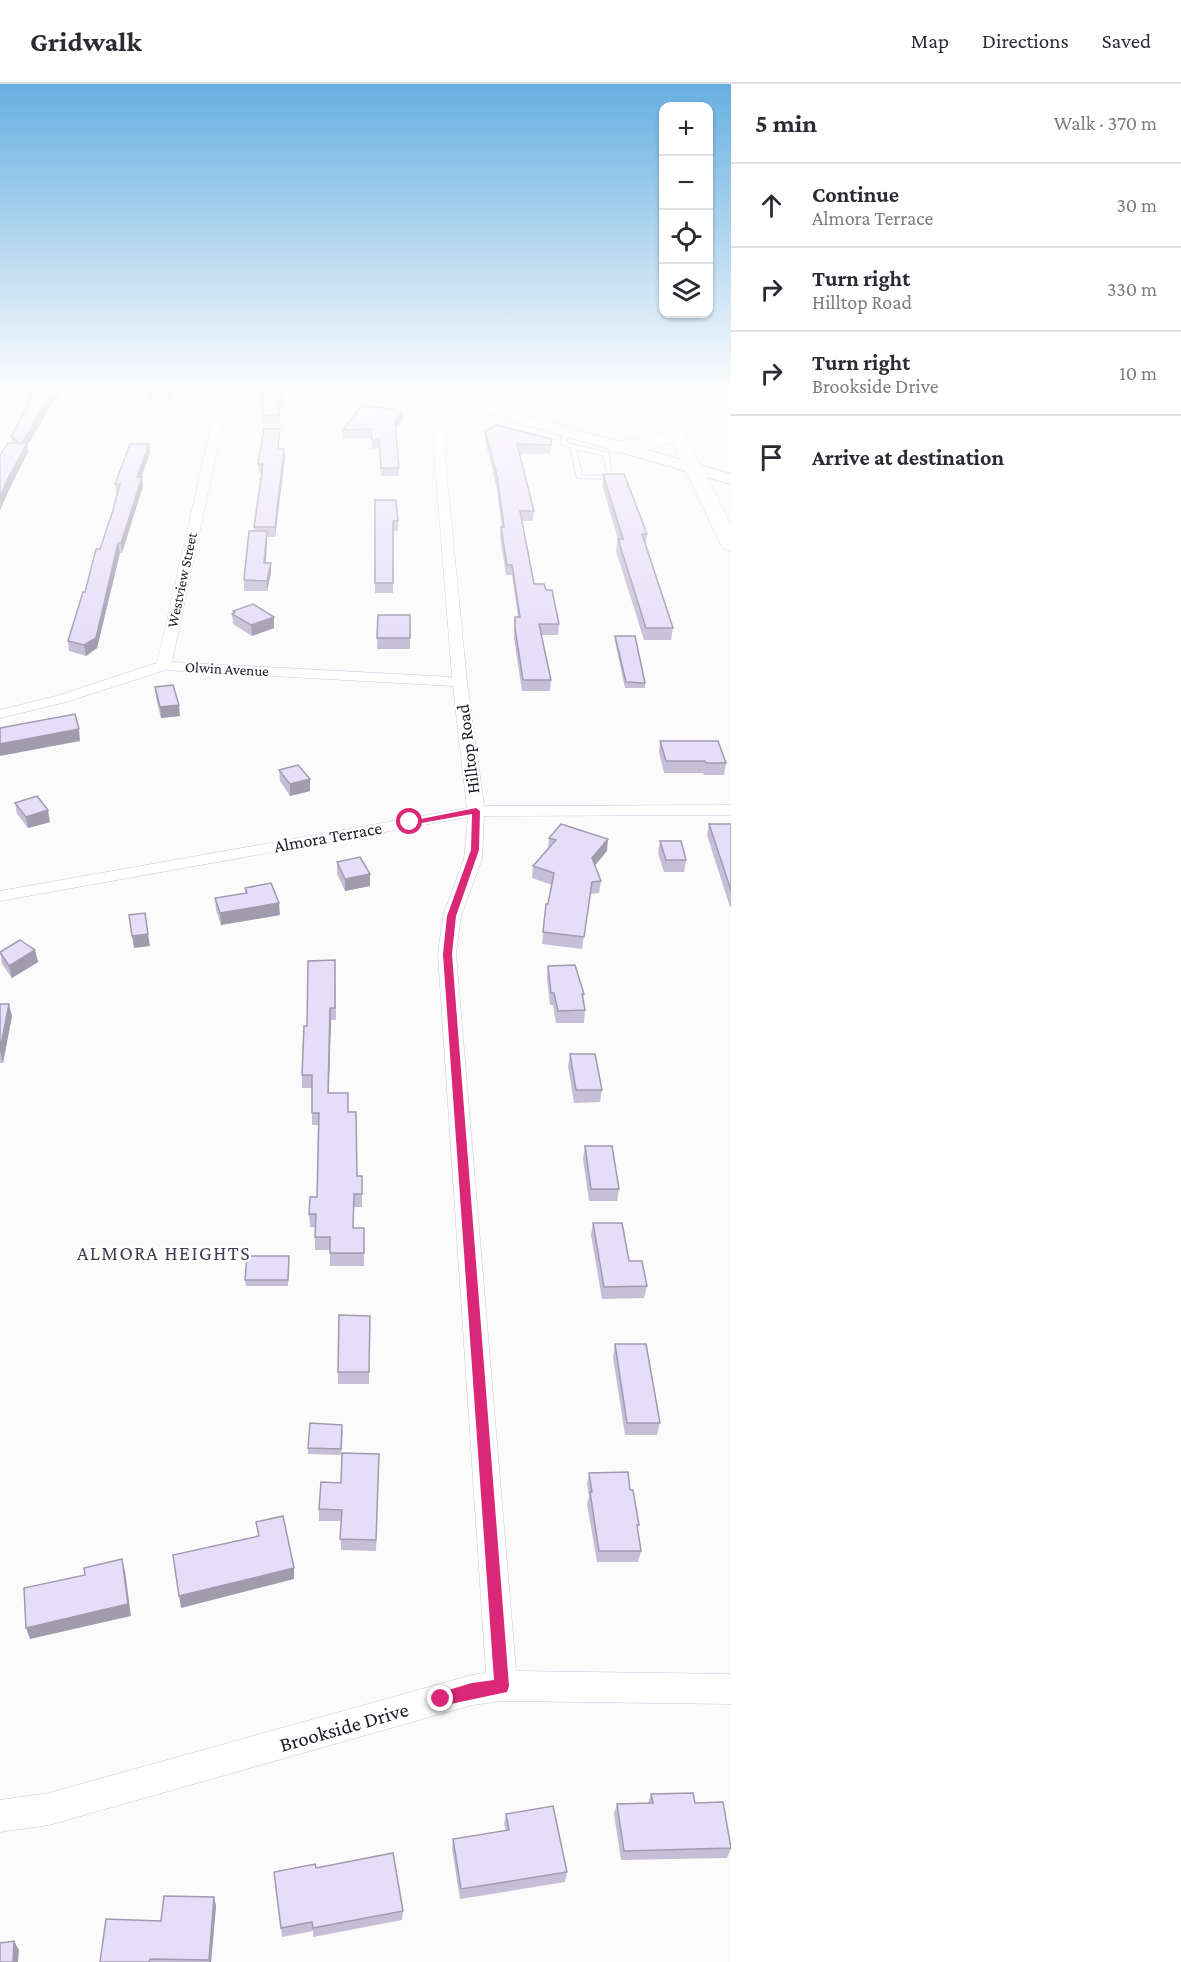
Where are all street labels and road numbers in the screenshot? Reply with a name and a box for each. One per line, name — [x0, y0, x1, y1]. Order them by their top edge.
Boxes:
street label: Westview Street — [164, 530, 200, 629]
street label: Olwin Avenue — [185, 659, 270, 679]
street label: Hilltop Road — [453, 703, 483, 795]
street label: Almora Terrace — [272, 818, 384, 856]
street label: Brookside Drive — [277, 1697, 411, 1757]

